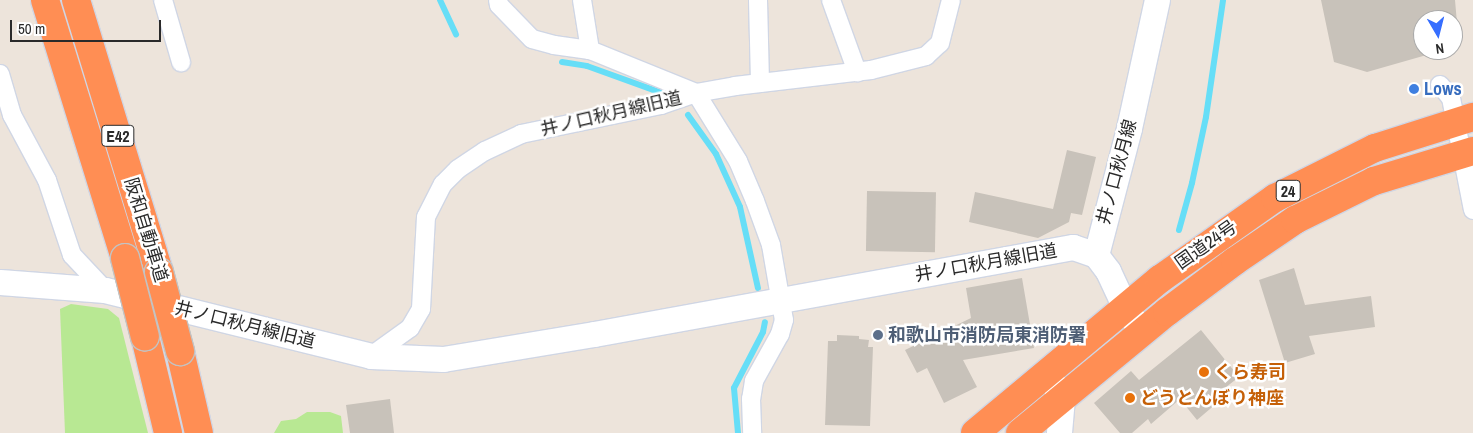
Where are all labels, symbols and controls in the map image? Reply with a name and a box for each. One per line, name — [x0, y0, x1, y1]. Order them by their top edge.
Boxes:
scale bar — [12, 10, 164, 42]
north arrow — [1413, 10, 1463, 60]
text: 50 m — [18, 18, 45, 39]
text: N — [1435, 39, 1445, 58]
place label: Lows — [1424, 78, 1462, 100]
marker: Lows — [1408, 83, 1420, 95]
street label: 井ノ口秋月線旧道 — [538, 87, 684, 141]
street label: 井ノ口秋月線 — [1093, 117, 1141, 227]
road number: E42 — [100, 122, 136, 150]
street label: 阪和自動車道 — [120, 175, 172, 285]
road number: 24 — [1276, 178, 1300, 205]
street label: 国道24号 — [1171, 216, 1241, 274]
street label: 井ノ口秋月線旧道 — [913, 240, 1059, 286]
street label: 井ノ口秋月線旧道 — [173, 297, 317, 353]
place label: 和歌山市消防局東消防署 — [888, 324, 1086, 346]
marker: 和歌山市消防局東消防署 — [872, 329, 884, 341]
place label: くら寿司 — [1214, 361, 1286, 383]
marker: くら寿司 — [1198, 366, 1210, 378]
place label: どうとんぼり神座 — [1140, 387, 1284, 409]
marker: どうとんぼり神座 — [1124, 392, 1136, 404]

